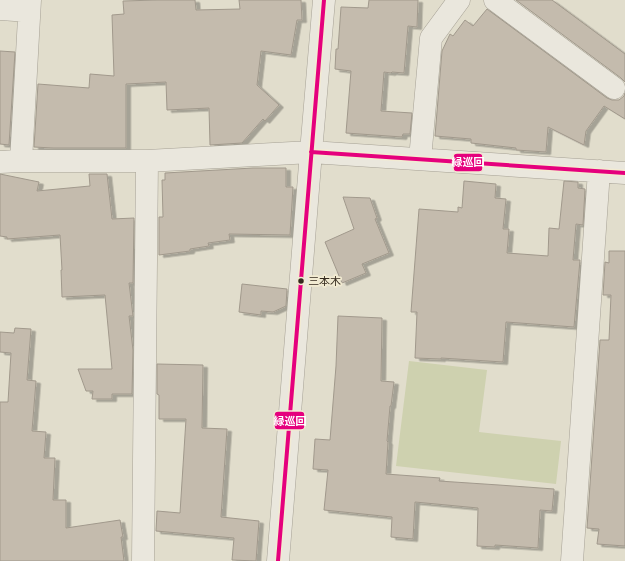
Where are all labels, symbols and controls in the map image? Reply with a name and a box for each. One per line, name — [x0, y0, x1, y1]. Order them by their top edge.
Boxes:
line badge: 緑巡回 — [453, 153, 483, 172]
text: 緑巡回 — [452, 155, 485, 169]
place label: 三本木 — [308, 274, 341, 288]
marker: 三本木 — [296, 276, 306, 286]
line badge: 緑巡回 — [274, 411, 305, 430]
text: 緑巡回 — [274, 414, 307, 428]

